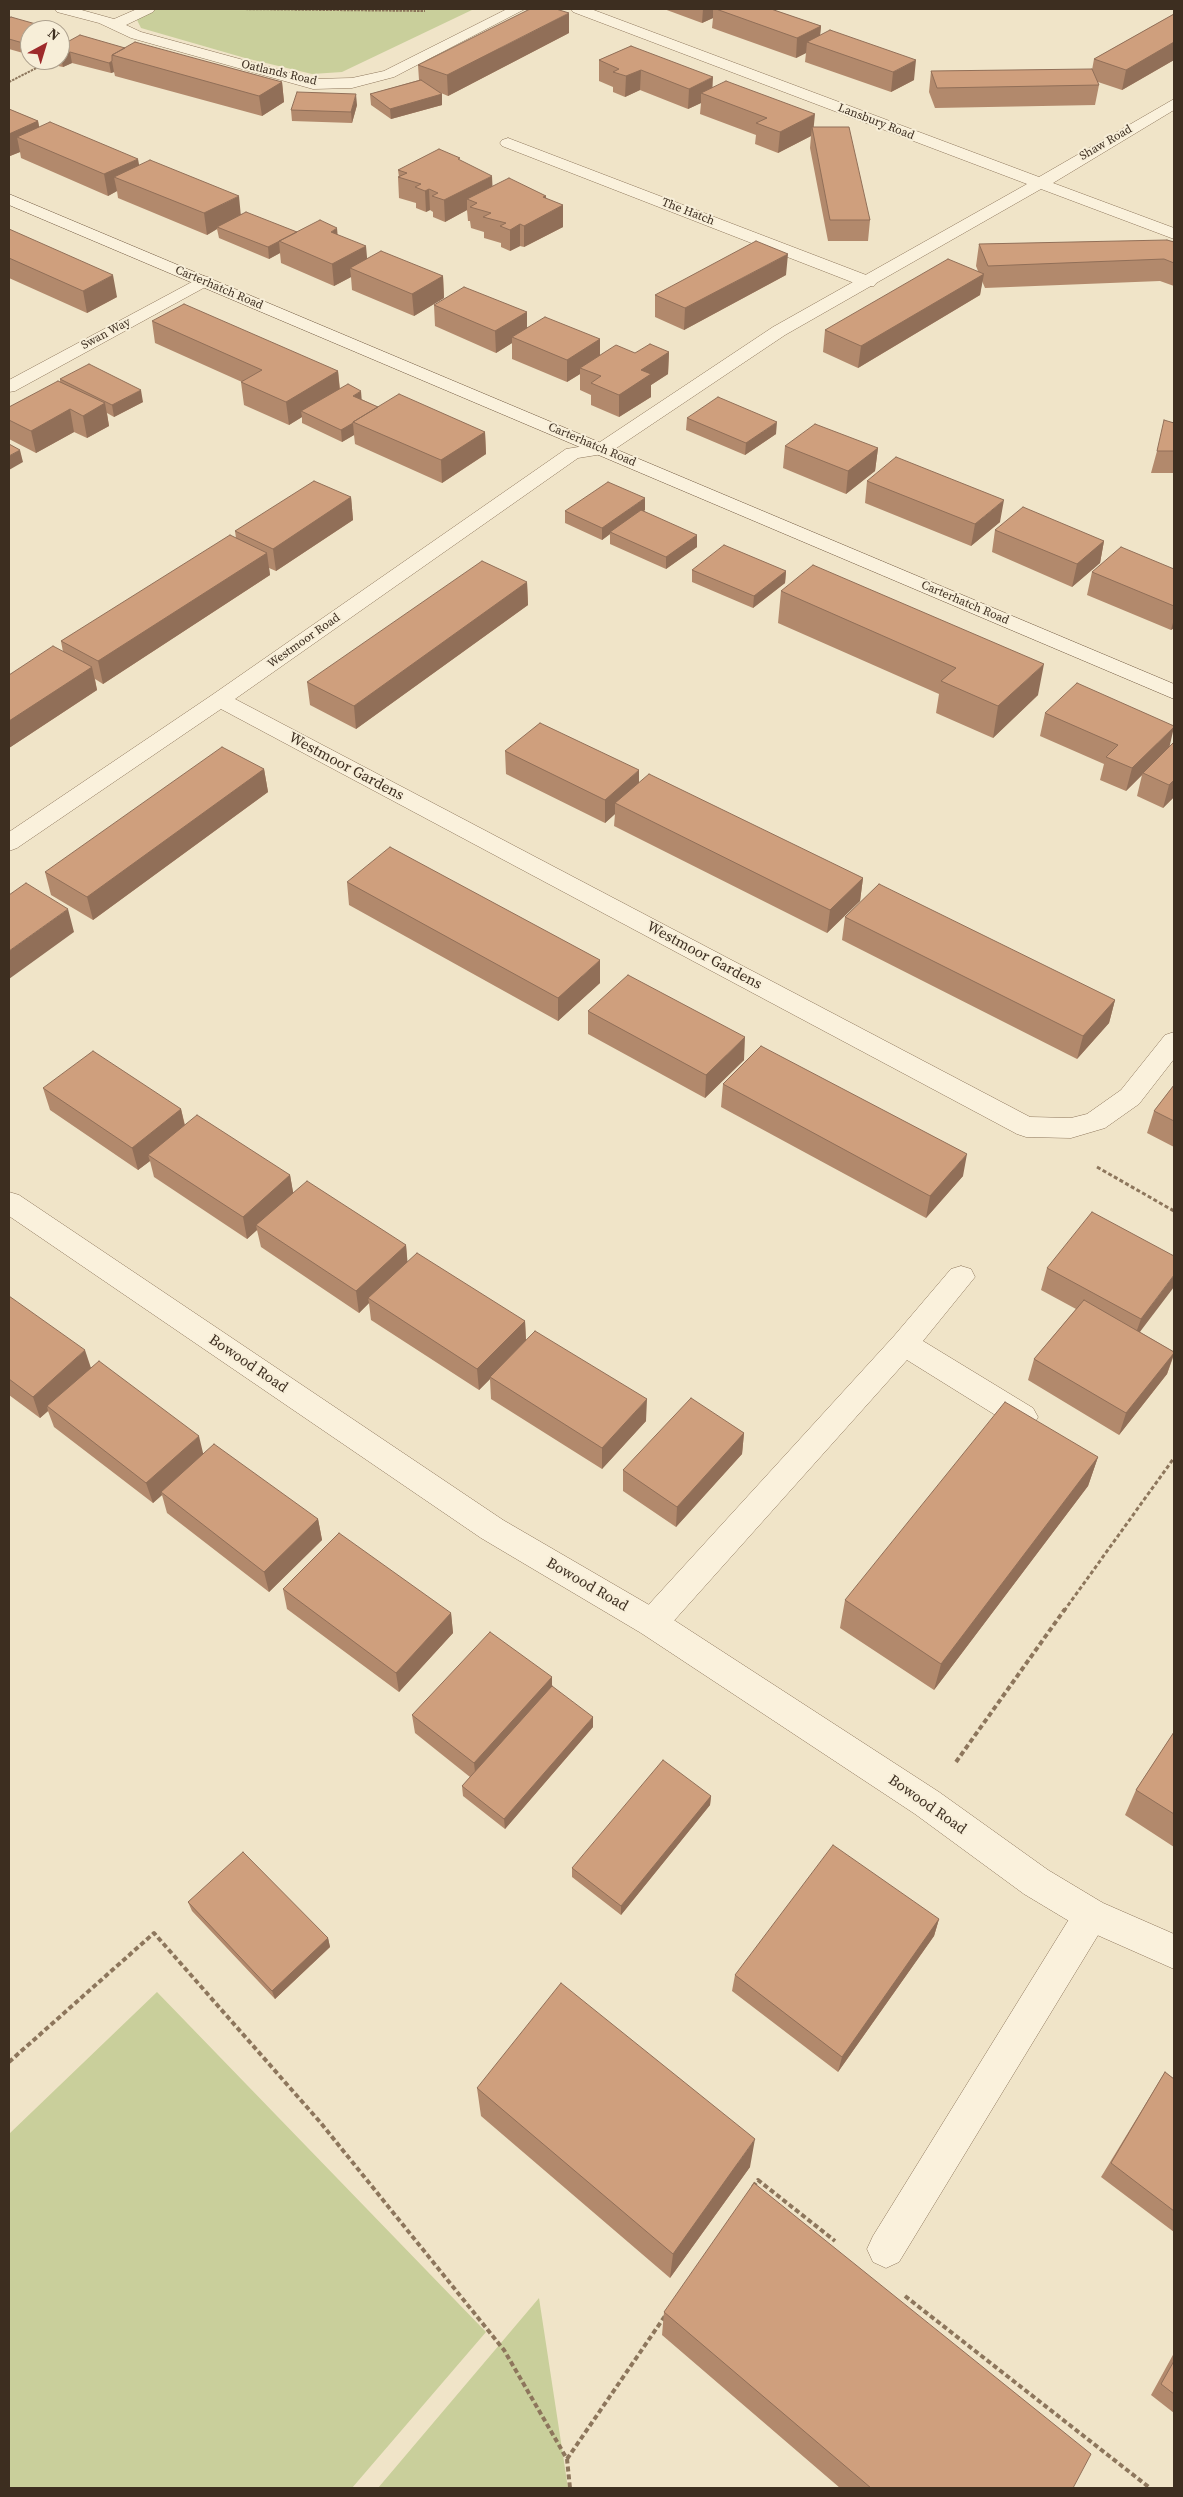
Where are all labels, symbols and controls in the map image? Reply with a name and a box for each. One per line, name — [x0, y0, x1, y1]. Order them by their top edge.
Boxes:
north arrow — [20, 20, 70, 70]
text: N — [44, 23, 64, 45]
street label: Oatlands Road — [240, 57, 318, 89]
street label: Lansbury Road — [836, 101, 916, 143]
street label: Shaw Road — [1077, 122, 1135, 164]
street label: The Hatch — [659, 195, 717, 229]
street label: Carterhatch Road — [173, 263, 265, 313]
street label: Swan Way — [79, 315, 133, 353]
street label: Carterhatch Road — [546, 420, 638, 470]
street label: Carterhatch Road — [919, 578, 1011, 628]
street label: Westmoor Road — [265, 611, 343, 671]
street label: Westmoor Gardens — [285, 729, 407, 805]
street label: Westmoor Gardens — [643, 918, 765, 994]
street label: Bowood Road — [205, 1331, 291, 1397]
street label: Bowood Road — [543, 1554, 631, 1616]
street label: Bowood Road — [884, 1771, 970, 1839]

